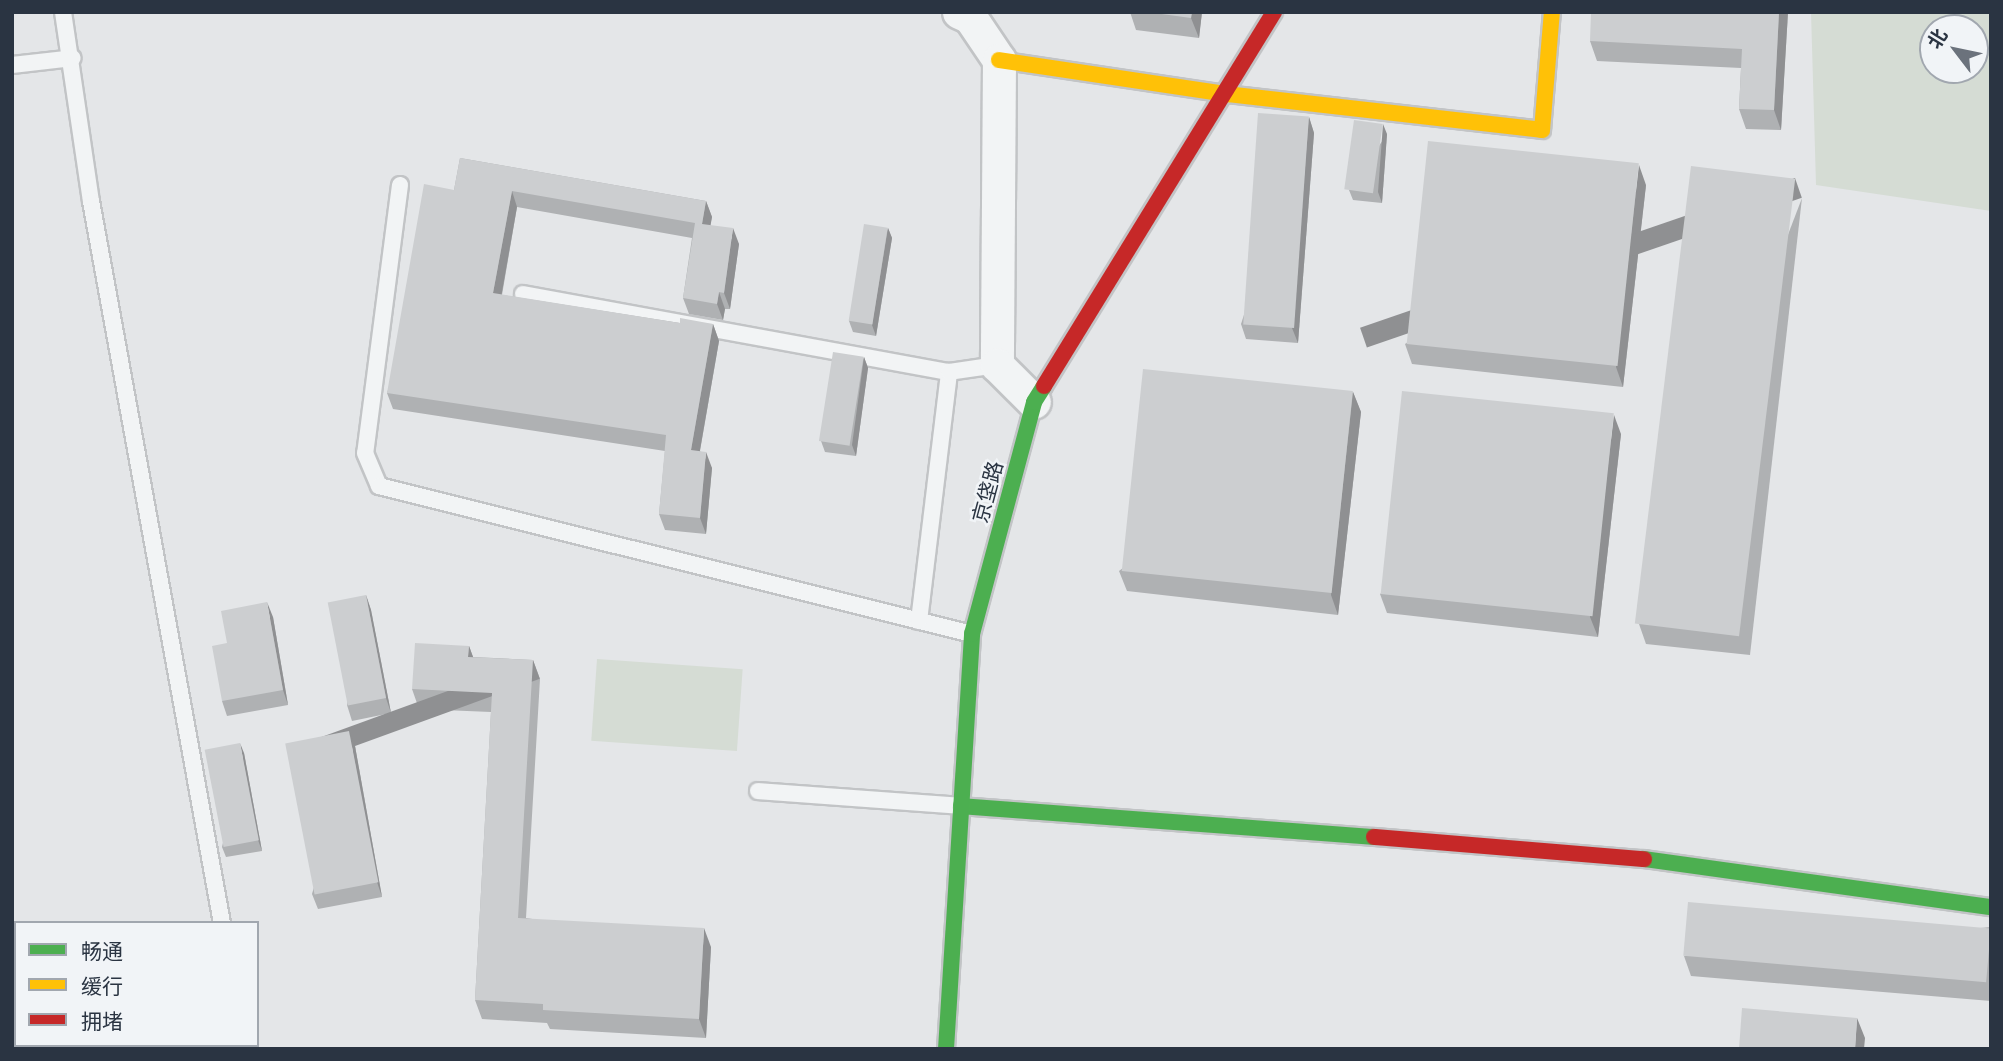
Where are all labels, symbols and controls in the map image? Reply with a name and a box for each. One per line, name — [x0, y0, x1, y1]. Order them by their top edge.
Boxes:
north arrow — [1919, 14, 1989, 84]
text: 北 — [1923, 25, 1952, 53]
street label: 京垡路 — [968, 458, 1008, 526]
legend — [14, 921, 259, 1047]
text: 畅通 — [81, 939, 123, 964]
text: 缓行 — [81, 974, 123, 999]
text: 拥堵 — [81, 1009, 123, 1034]

